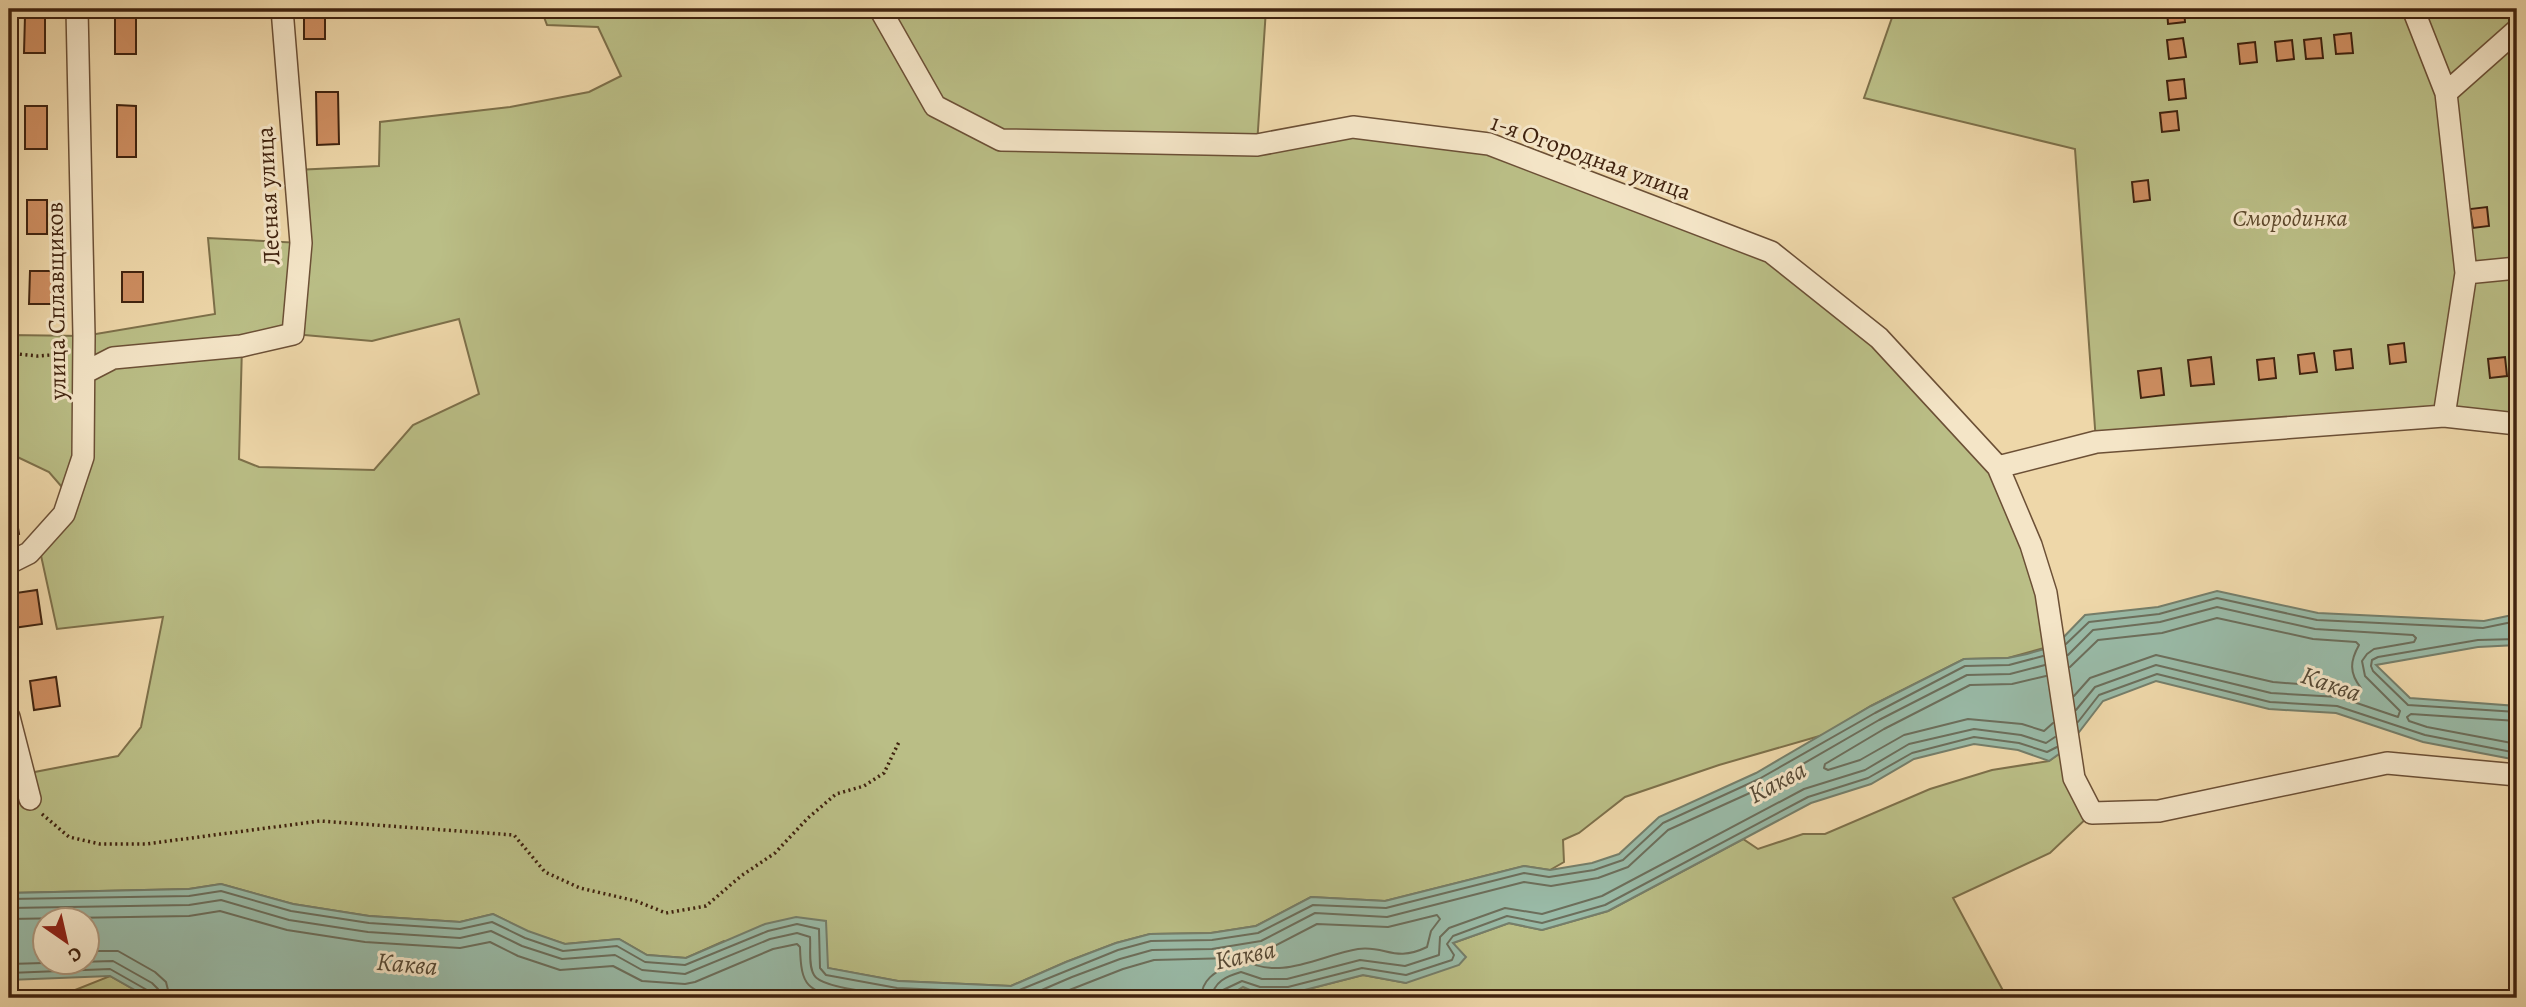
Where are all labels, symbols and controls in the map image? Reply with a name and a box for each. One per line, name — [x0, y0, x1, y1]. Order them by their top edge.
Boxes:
street label: 1-я Огородная улица — [1486, 106, 1696, 208]
street label: Лесная улица — [248, 126, 288, 266]
street label: улица Сплавщиков — [38, 202, 74, 401]
park label: Смородинка — [2232, 202, 2348, 234]
water label: Каква — [2296, 657, 2366, 711]
water label: Каква — [1742, 752, 1812, 812]
north arrow — [32, 906, 102, 976]
water label: Каква — [1211, 932, 1279, 978]
text: С — [63, 940, 87, 968]
water label: Каква — [375, 944, 439, 984]

